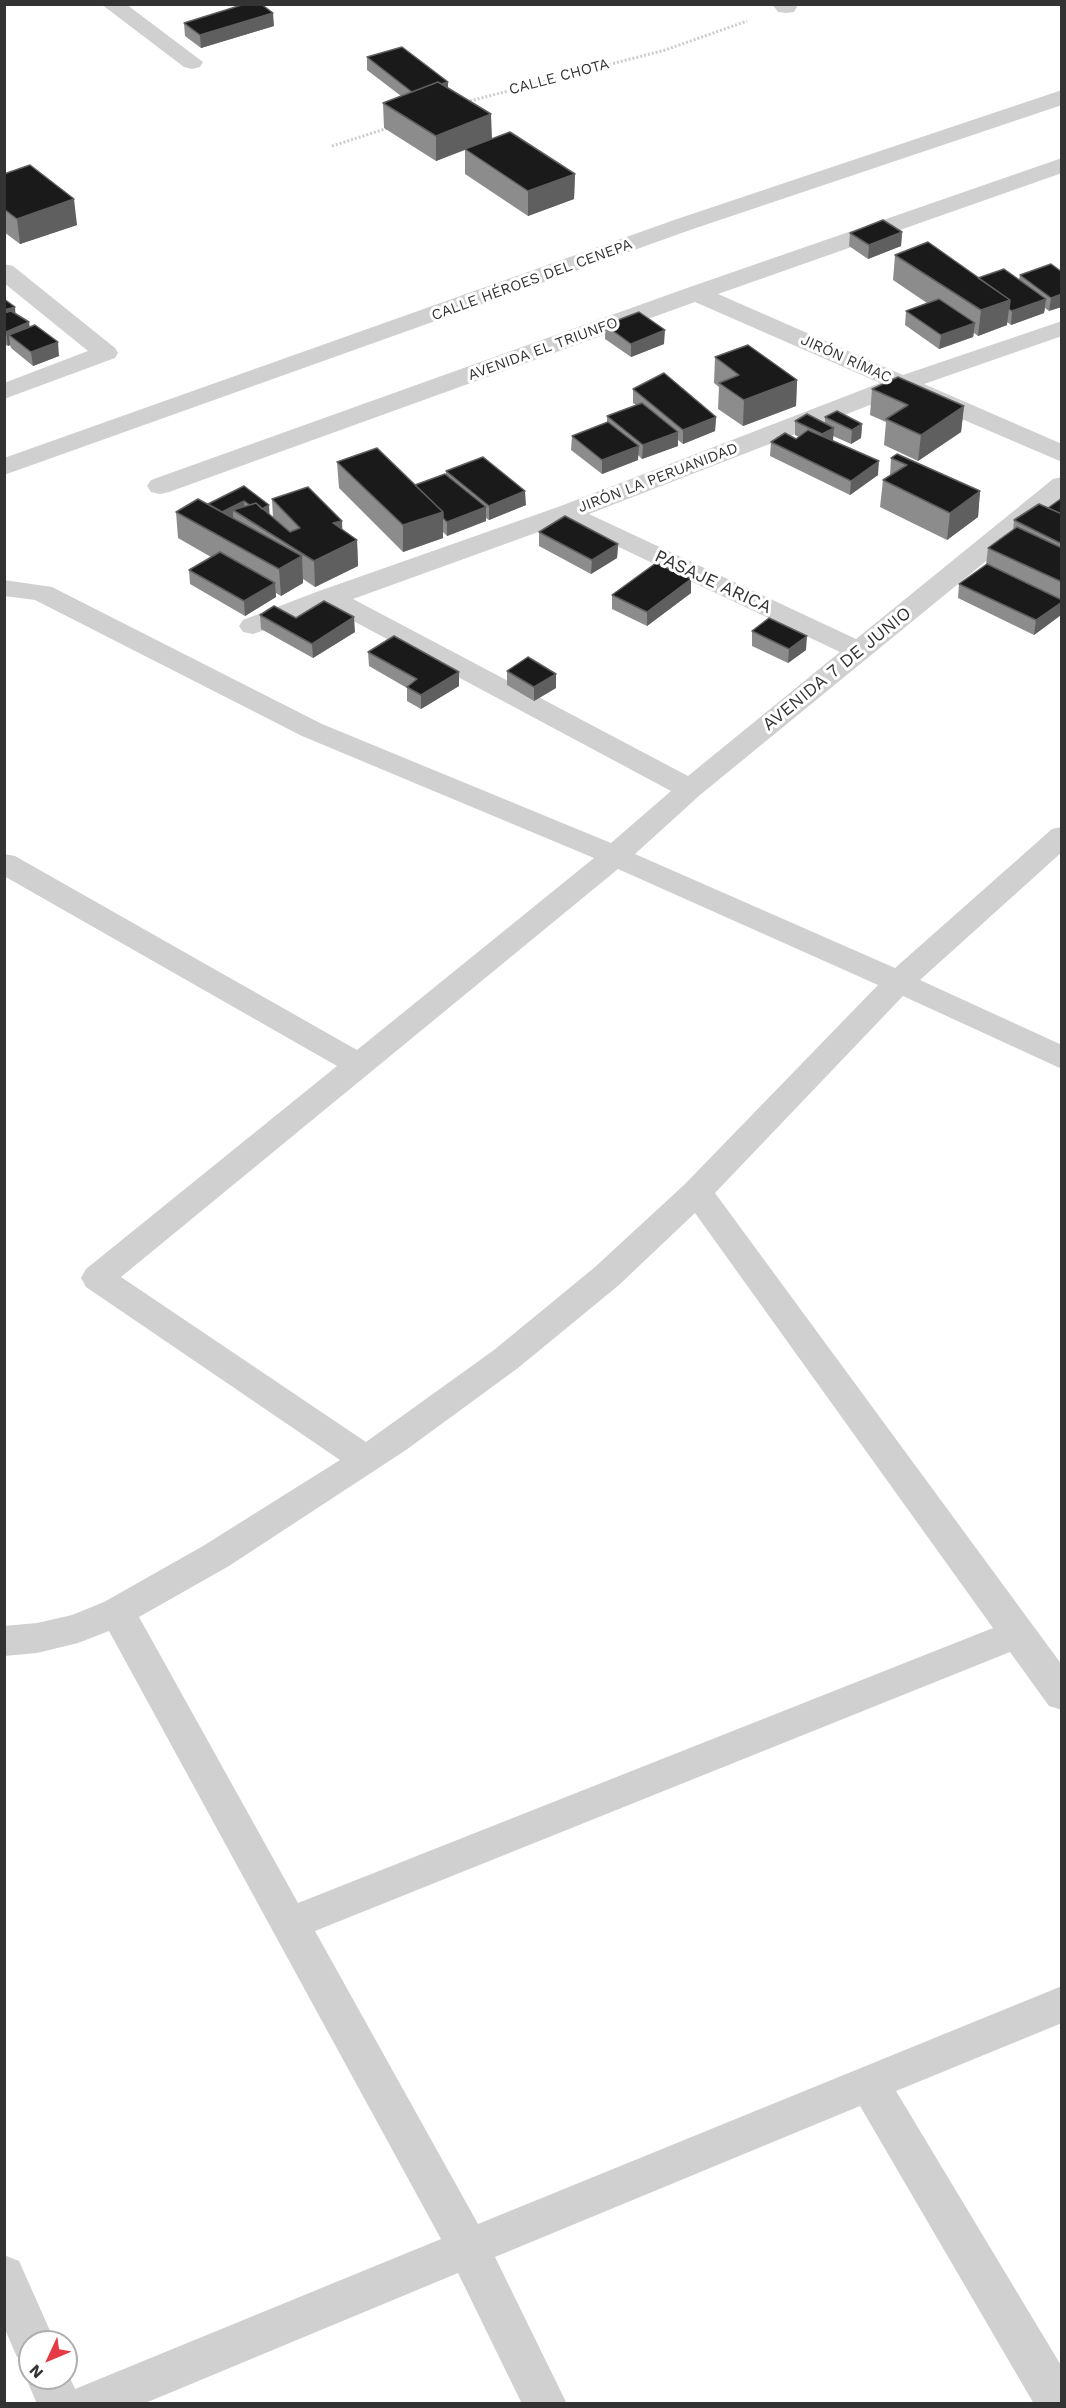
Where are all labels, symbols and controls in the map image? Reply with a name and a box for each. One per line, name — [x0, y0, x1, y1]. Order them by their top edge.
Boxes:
street label: CALLE CHOTA — [507, 55, 611, 99]
street label: CALLE HÉROES DEL CENEPA — [429, 235, 635, 325]
street label: AVENIDA EL TRIUNFO — [466, 313, 620, 385]
street label: JIRÓN RÍMAC — [798, 331, 894, 387]
street label: JIRÓN LA PERUANIDAD — [576, 439, 740, 517]
street label: PASAJE ARICA — [651, 546, 775, 618]
street label: AVENIDA 7 DE JUNIO — [758, 602, 916, 736]
north arrow — [18, 2330, 78, 2390]
text: N — [25, 2361, 47, 2382]

